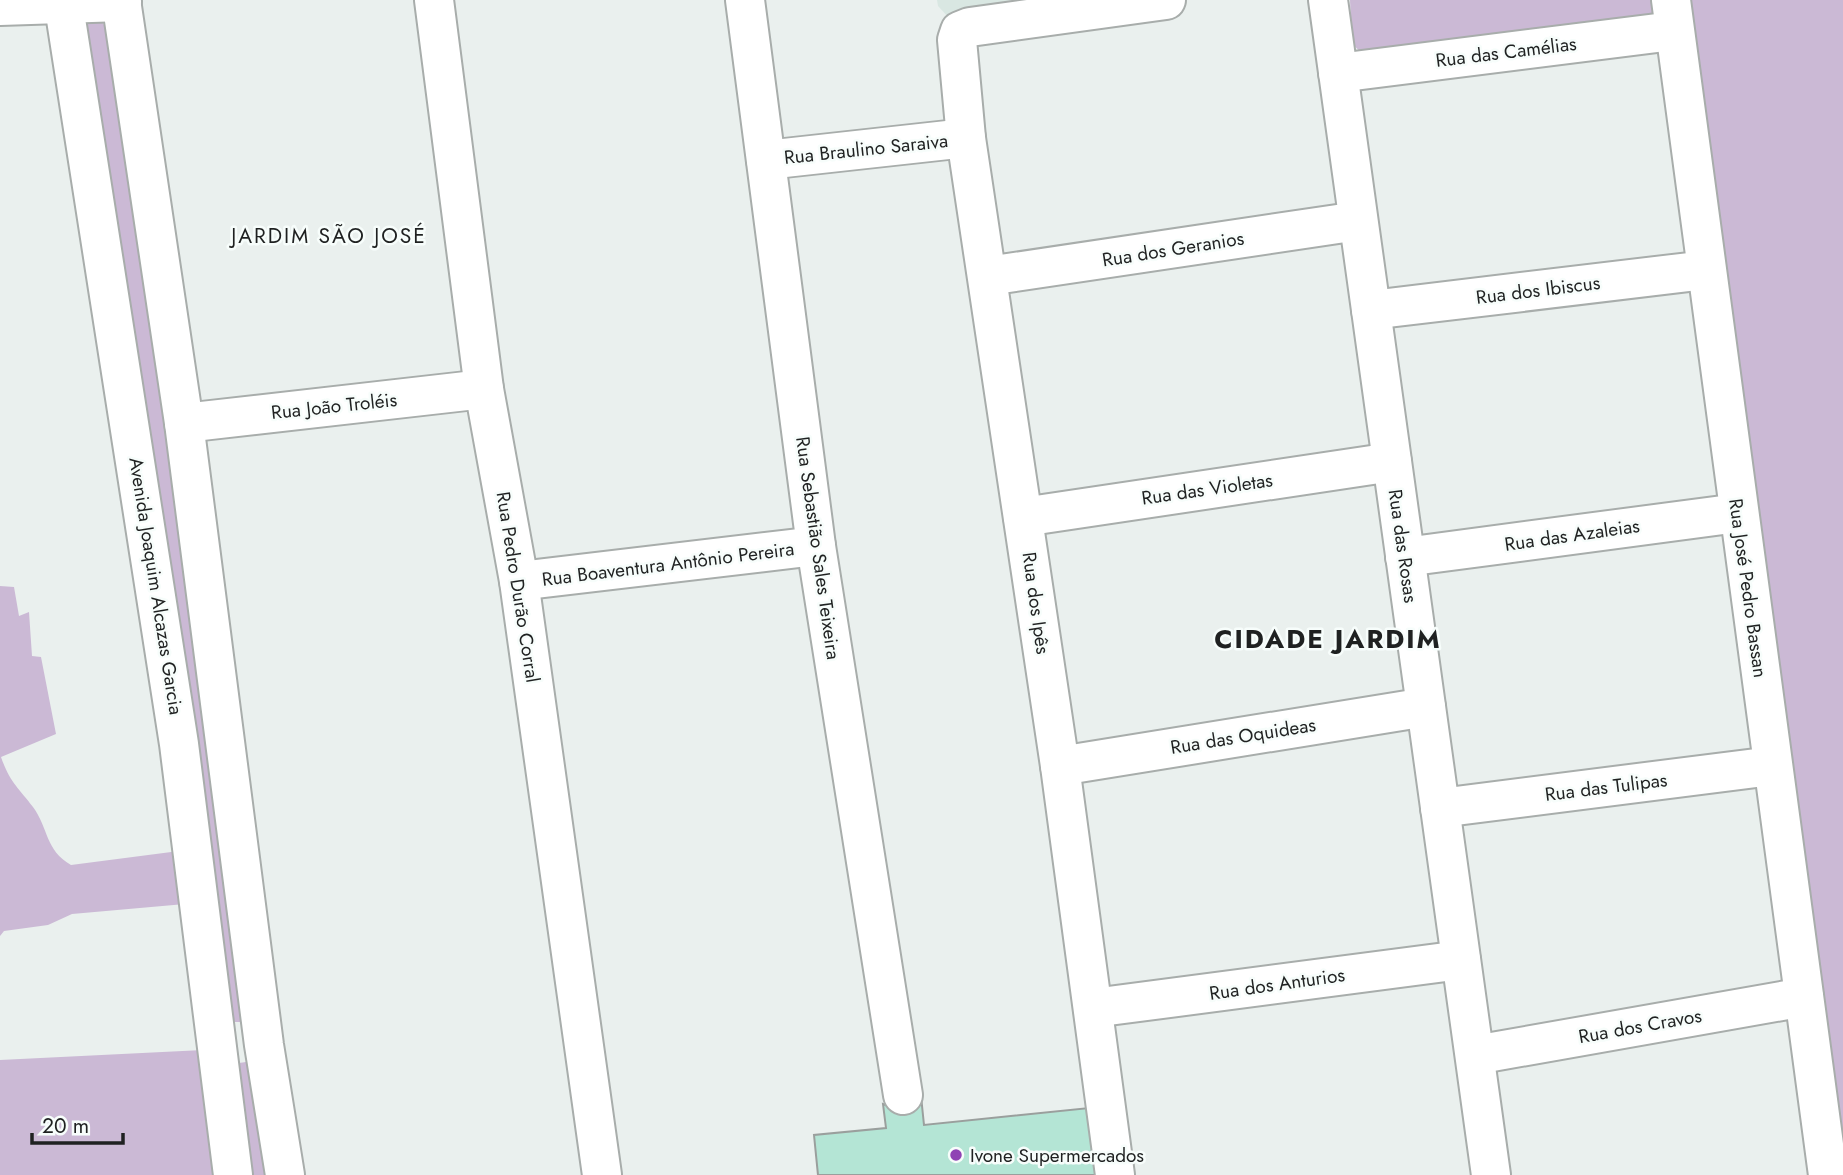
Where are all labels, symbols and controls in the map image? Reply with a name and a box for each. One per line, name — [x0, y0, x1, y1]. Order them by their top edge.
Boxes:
street label: Rua das Camélias — [1434, 30, 1578, 74]
street label: Rua Braulino Saraiva — [783, 127, 949, 171]
district label: JARDIM SÃO JOSÉ — [228, 221, 427, 251]
street label: Rua dos Geranios — [1100, 224, 1246, 274]
street label: Rua dos Ibiscus — [1474, 269, 1602, 311]
street label: Rua João Troléis — [270, 386, 399, 426]
street label: Rua Sebastião Sales Teixeira — [789, 435, 847, 661]
street label: Avenida Joaquim Alcazas Garcia — [122, 455, 190, 717]
street label: Rua das Violetas — [1140, 466, 1275, 512]
street label: Rua das Rosas — [1382, 488, 1424, 605]
street label: Rua Pedro Durão Corral — [490, 490, 546, 684]
street label: Rua José Pedro Bassan — [1722, 497, 1774, 679]
street label: Rua das Azaleias — [1503, 512, 1642, 558]
street label: Rua Boaventura Antônio Pereira — [540, 535, 796, 593]
street label: Rua dos Ipês — [1015, 550, 1057, 656]
district label: CIDADE JARDIM — [1214, 620, 1442, 658]
street label: Rua das Oquideas — [1168, 711, 1318, 761]
street label: Rua das Tulipas — [1543, 766, 1669, 808]
street label: Rua dos Anturios — [1208, 961, 1347, 1007]
street label: Rua dos Cravos — [1576, 1002, 1704, 1050]
scale bar — [32, 1102, 122, 1146]
text: 20 m — [42, 1111, 89, 1141]
place label: Ivone Supermercados — [970, 1142, 1144, 1169]
marker: Ivone Supermercados — [948, 1147, 964, 1163]

